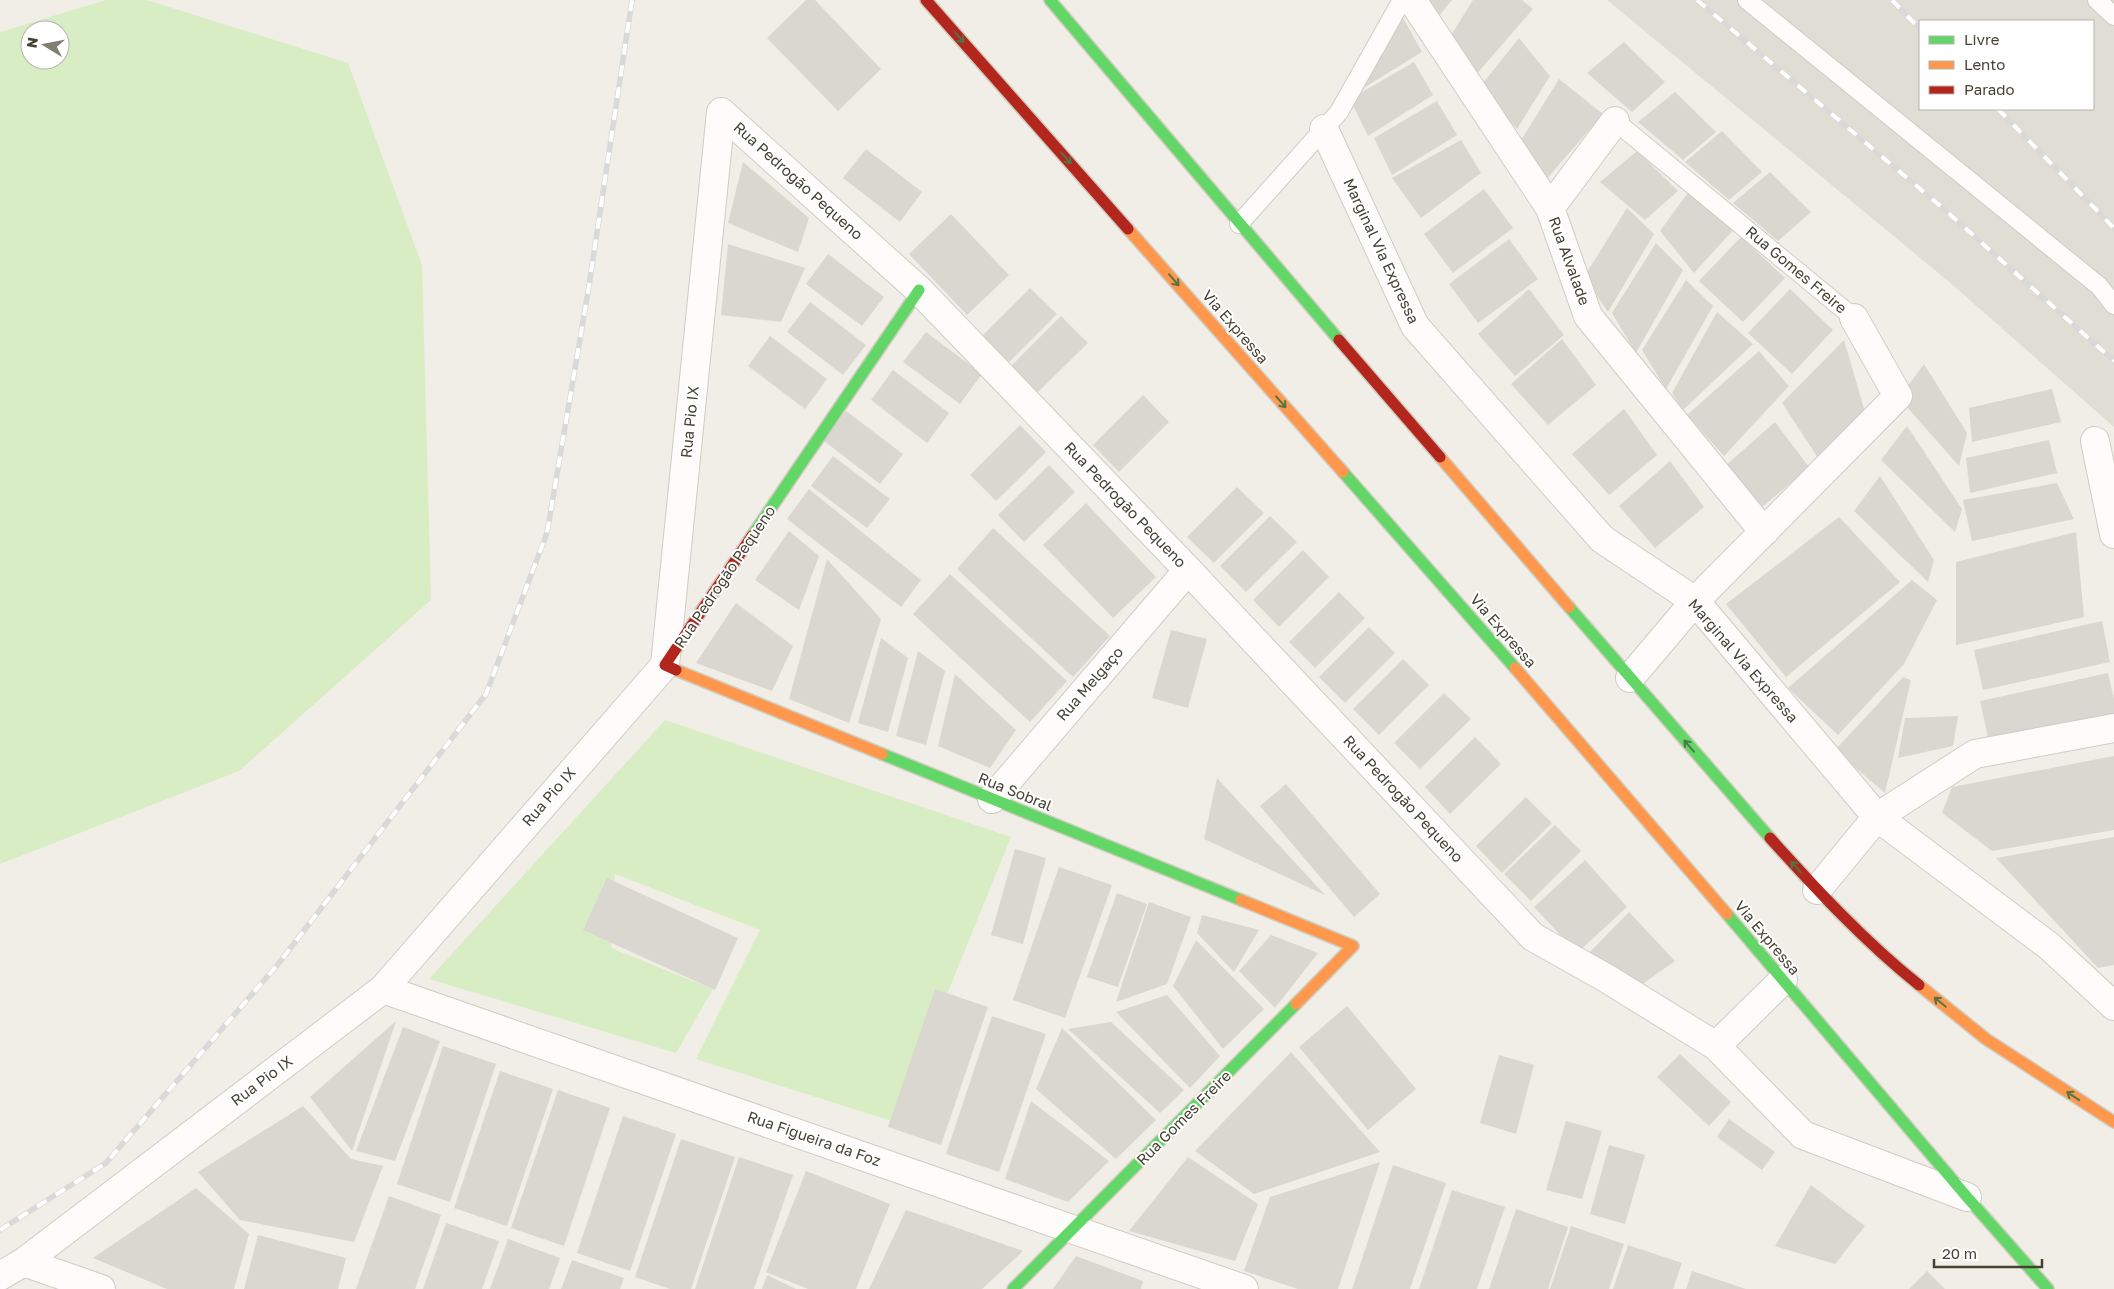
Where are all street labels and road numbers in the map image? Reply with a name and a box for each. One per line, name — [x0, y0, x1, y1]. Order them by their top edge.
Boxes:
street label: Rua Pedrogão Pequeno — [730, 118, 867, 243]
street label: Marginal Via Expressa — [1340, 175, 1424, 326]
street label: Rua Alvalade — [1546, 214, 1594, 308]
street label: Rua Gomes Freire — [1743, 222, 1851, 317]
street label: Via Expressa — [1199, 286, 1273, 367]
street label: Rua Pio IX — [676, 385, 702, 459]
street label: Rua Pedrogão Pequeno — [1061, 438, 1190, 571]
street label: Rua Pedrogão Pequeno — [670, 502, 778, 651]
street label: Via Expressa — [1467, 590, 1541, 671]
street label: Marginal Via Expressa — [1685, 595, 1802, 726]
street label: Rua Melgaço — [1052, 643, 1126, 724]
street label: Rua Pedrogão Pequeno — [1340, 731, 1467, 866]
street label: Rua Pio IX — [518, 763, 579, 830]
street label: Rua Sobral — [976, 768, 1055, 814]
street label: Via Expressa — [1731, 896, 1804, 978]
street label: Rua Pio IX — [227, 1051, 296, 1109]
street label: Rua Gomes Freire — [1132, 1066, 1234, 1168]
street label: Rua Figueira da Foz — [745, 1107, 884, 1169]

